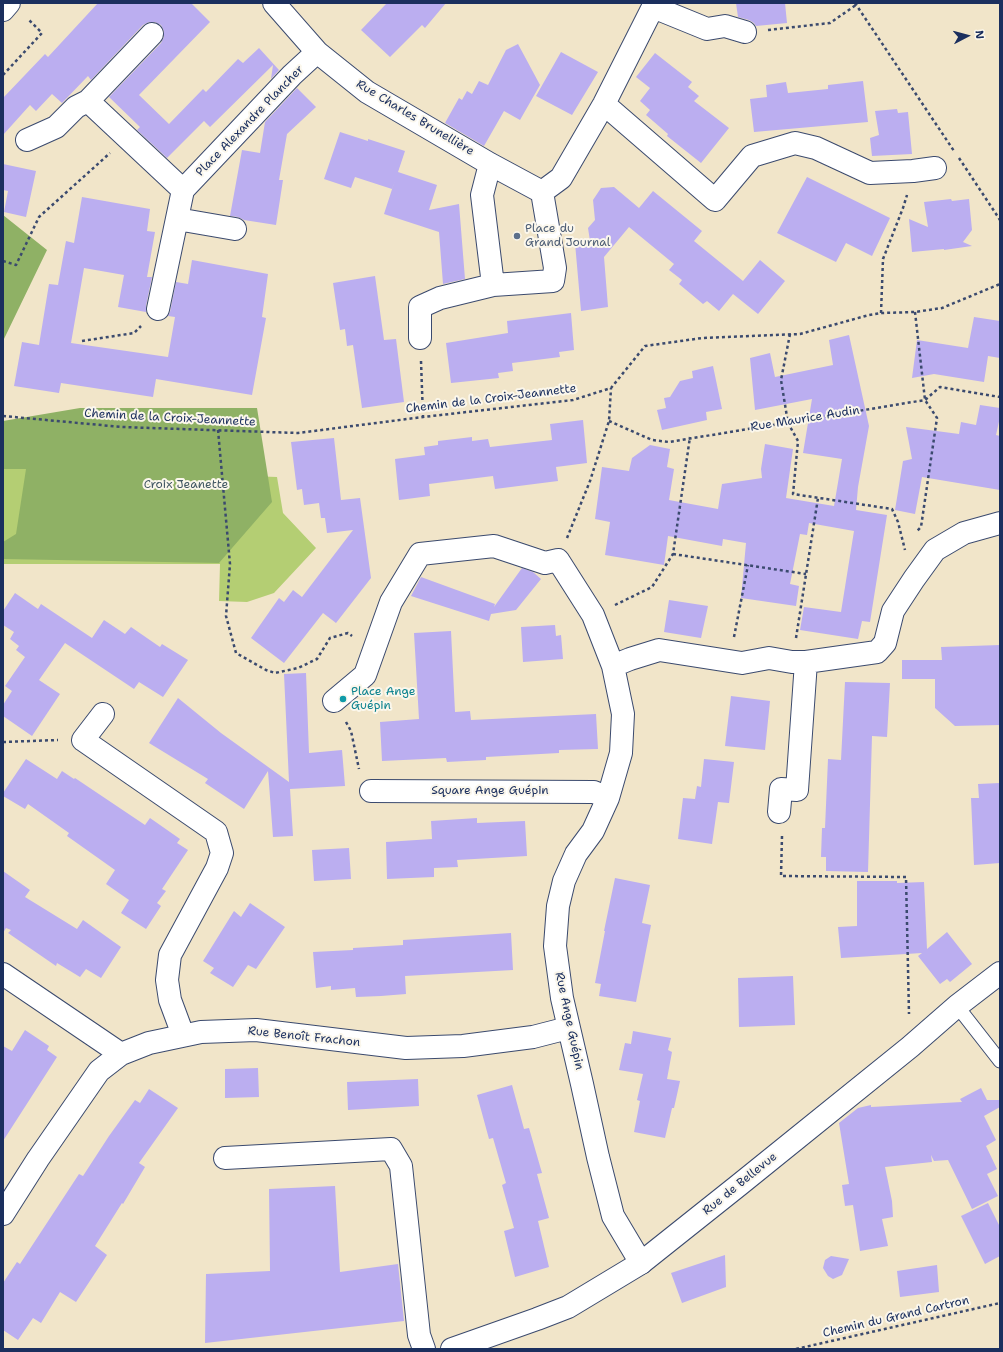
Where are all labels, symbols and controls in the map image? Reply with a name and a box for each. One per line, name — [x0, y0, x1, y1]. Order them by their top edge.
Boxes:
north arrow — [947, 16, 987, 56]
text: N — [972, 30, 987, 40]
street label: Place Alexandre Plancher — [193, 63, 307, 179]
street label: Rue Charles Brunellière — [353, 77, 477, 159]
place label: Place du Grand Journal — [525, 222, 610, 250]
marker: Place du Grand Journal — [512, 231, 522, 241]
street label: Chemin de la Croix-Jeannette — [405, 381, 577, 417]
street label: Rue Maurice Audin — [749, 403, 861, 435]
street label: Chemin de la Croix-Jeannette — [84, 406, 256, 430]
park label: Croix Jeanette — [144, 478, 228, 492]
place label: Place Ange Guépin — [351, 685, 416, 713]
marker: Place Ange Guépin — [338, 694, 348, 704]
street label: Square Ange Guépin — [431, 784, 549, 798]
street label: Rue Ange Guépin — [552, 971, 586, 1071]
street label: Rue Benoît Frachon — [247, 1024, 361, 1050]
street label: Rue de Bellevue — [700, 1150, 780, 1218]
street label: Chemin du Grand Cartron — [822, 1293, 970, 1341]

